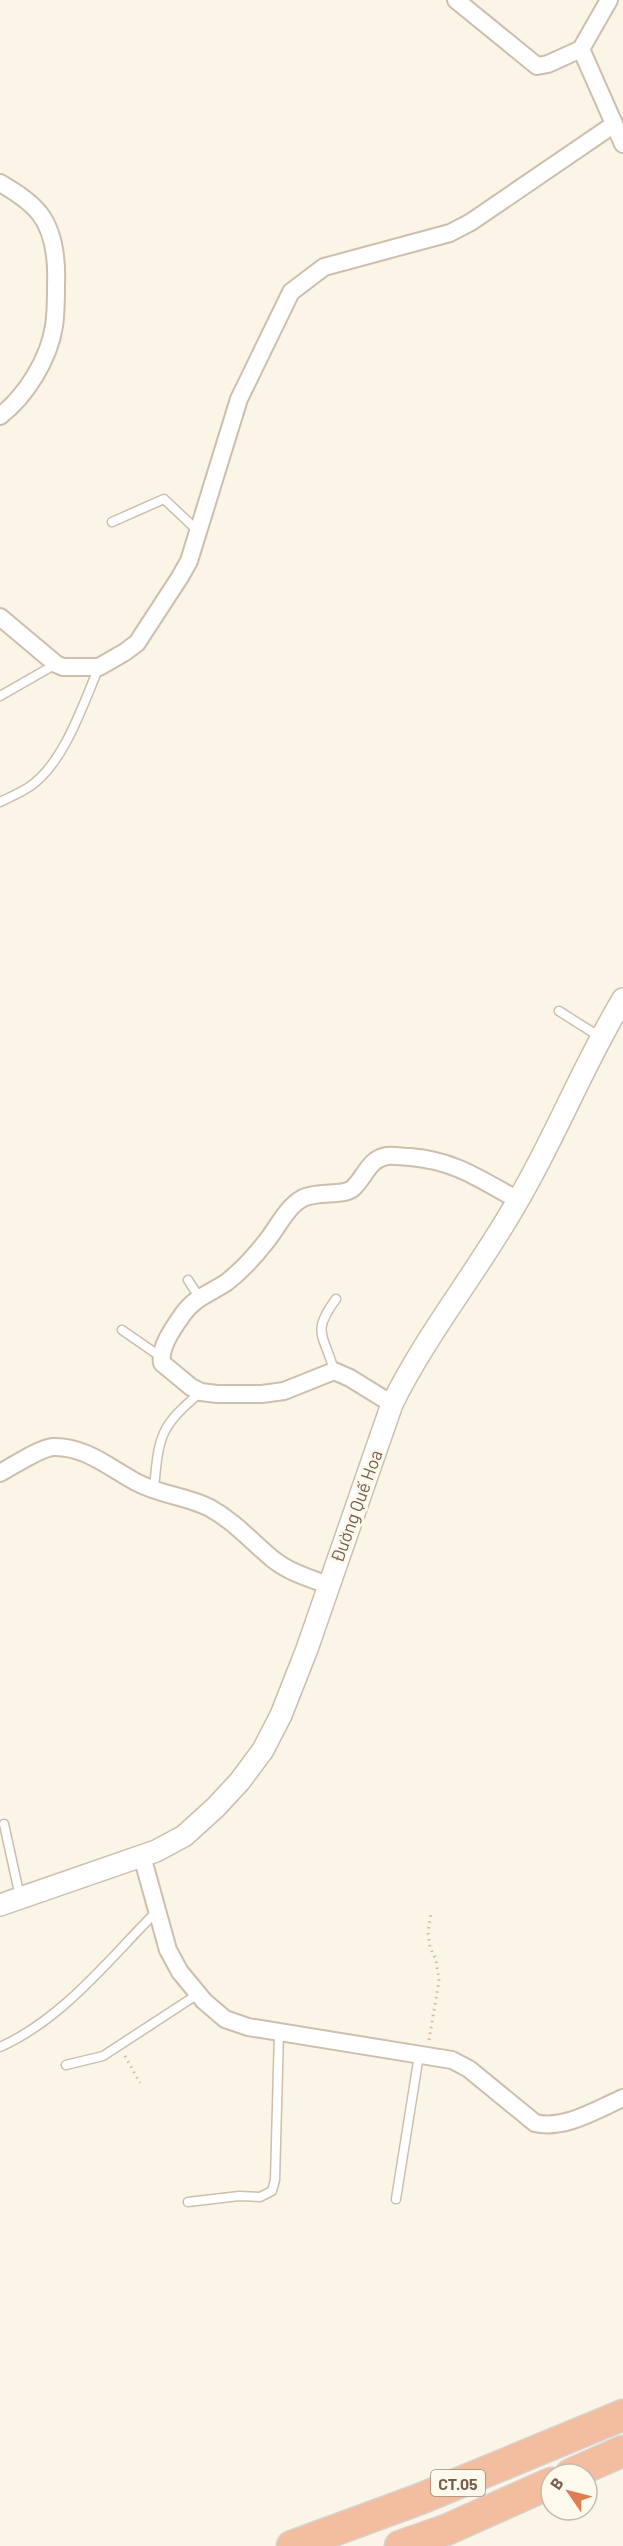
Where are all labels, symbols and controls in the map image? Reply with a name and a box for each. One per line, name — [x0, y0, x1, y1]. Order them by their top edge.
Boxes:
street label: Đường Quế Hoa — [325, 1447, 387, 1565]
north arrow — [539, 2462, 599, 2522]
road number: CT.05 — [431, 2470, 485, 2496]
text: B — [546, 2474, 567, 2493]

